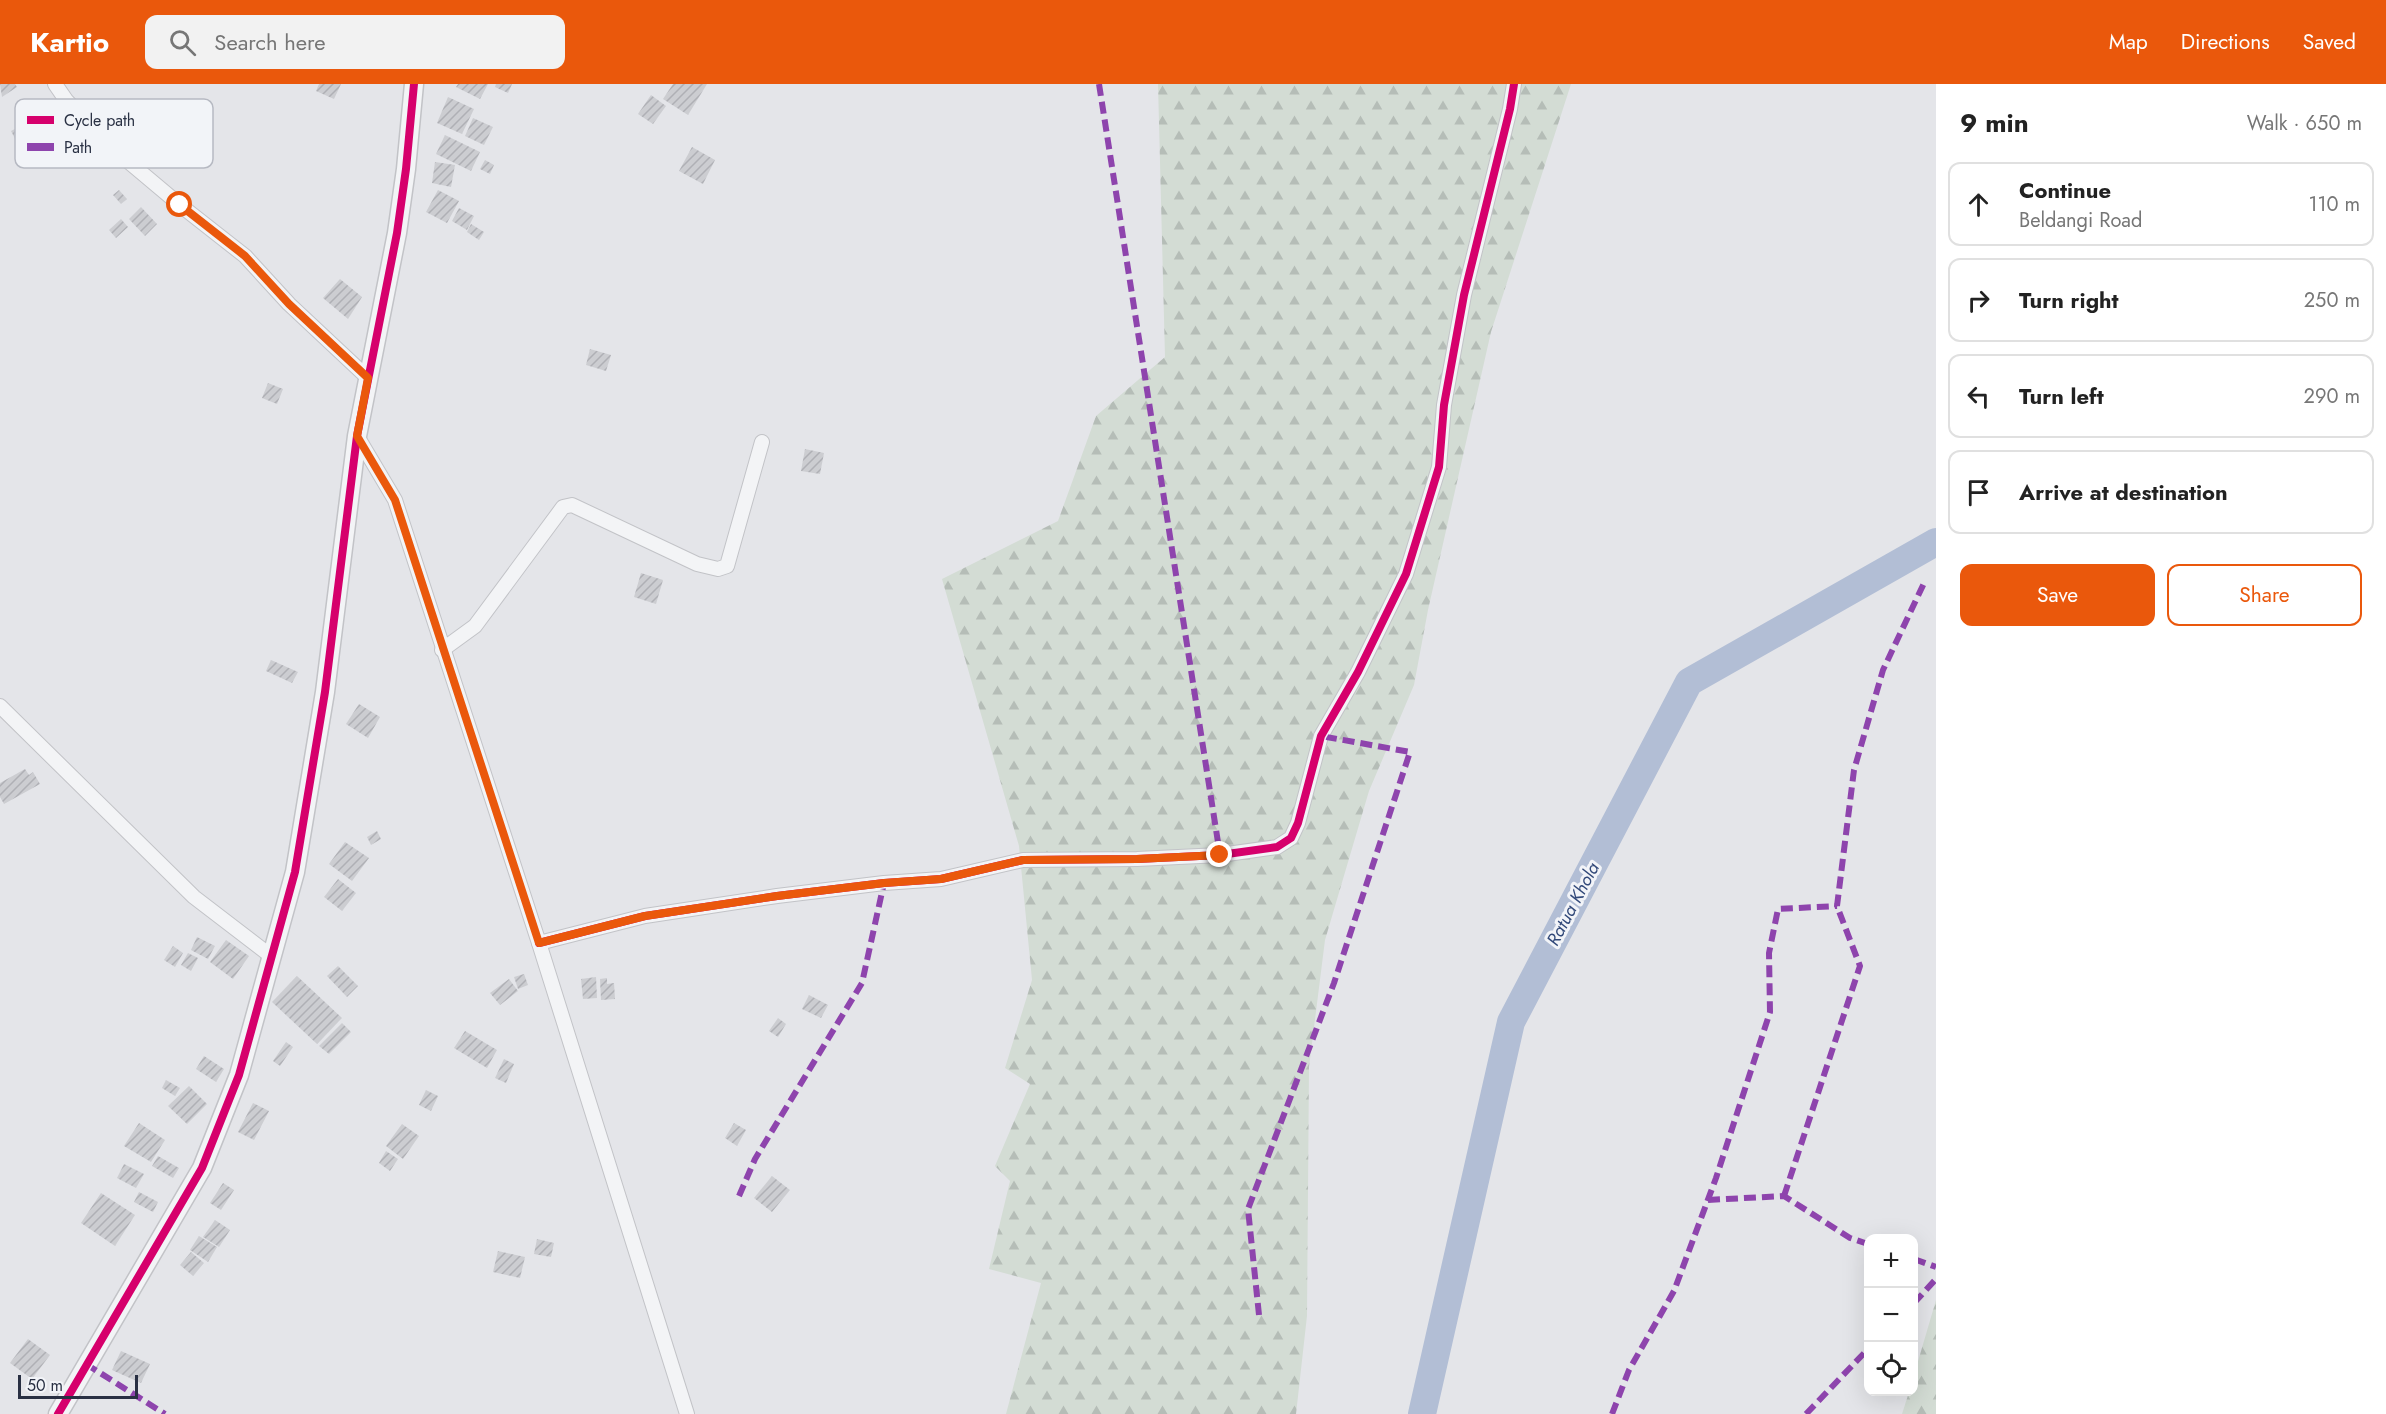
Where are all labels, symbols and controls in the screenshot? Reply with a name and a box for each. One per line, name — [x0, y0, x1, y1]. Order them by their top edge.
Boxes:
search box — [145, 15, 565, 69]
text: Kartio — [30, 22, 109, 63]
icon: search — [166, 26, 199, 59]
text: Search here — [214, 26, 326, 58]
text: Map — [2109, 27, 2148, 57]
text: Directions — [2181, 27, 2270, 57]
text: Saved — [2303, 27, 2356, 57]
legend — [15, 99, 213, 168]
text: 9 min — [1960, 104, 2029, 142]
text: Cycle path — [64, 109, 135, 132]
text: Walk · 650 m — [2247, 109, 2362, 138]
text: Path — [64, 136, 92, 159]
text: Continue — [2019, 174, 2111, 206]
icon: ahead — [1962, 188, 1995, 221]
text: 110 m — [2308, 190, 2360, 219]
route start — [166, 191, 192, 217]
text: Beldangi Road — [2019, 206, 2142, 235]
icon: right — [1962, 284, 1995, 317]
text: Turn right — [2019, 284, 2119, 316]
text: 250 m — [2304, 286, 2360, 315]
icon: left — [1962, 380, 1995, 413]
text: Turn left — [2019, 380, 2104, 412]
text: 290 m — [2304, 382, 2360, 411]
icon: arrive — [1962, 476, 1995, 509]
text: Arrive at destination — [2019, 476, 2228, 508]
button: Save — [1960, 564, 2155, 626]
button: Share — [2167, 564, 2362, 626]
route end — [1206, 841, 1232, 867]
water label: Ratua Khola — [1540, 858, 1606, 950]
map controls — [1864, 1234, 1918, 1396]
button: + — [1864, 1234, 1918, 1288]
button: − — [1864, 1288, 1918, 1342]
button: locate — [1864, 1342, 1918, 1396]
scale bar — [18, 1372, 138, 1400]
text: 50 m — [27, 1374, 63, 1397]

